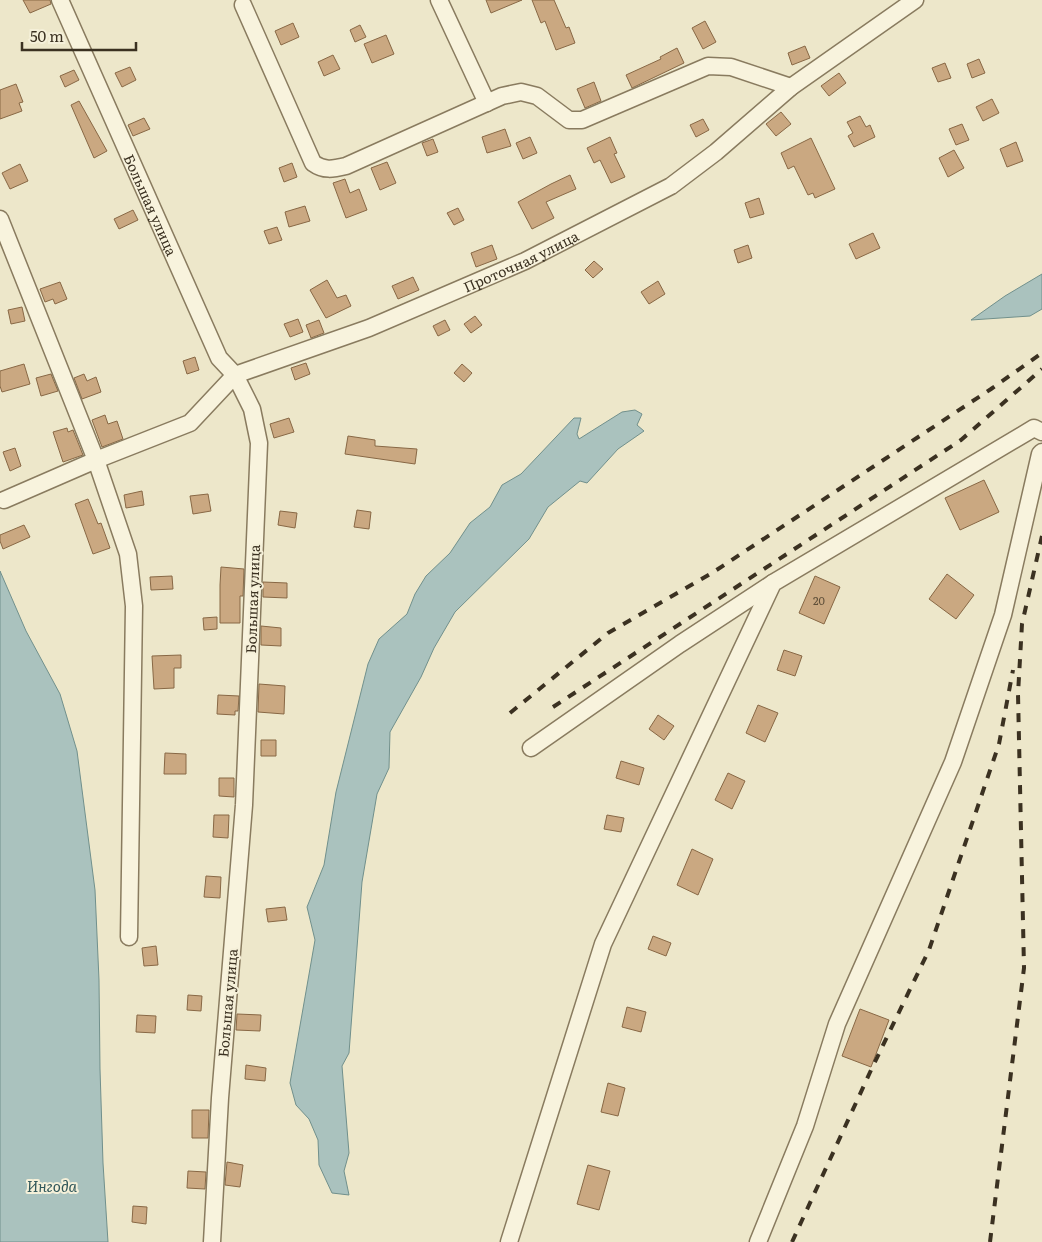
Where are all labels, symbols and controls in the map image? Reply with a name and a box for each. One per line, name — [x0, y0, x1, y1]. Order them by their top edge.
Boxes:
scale bar — [22, 20, 136, 52]
text: 50 m — [30, 24, 64, 47]
street label: Большая улица — [120, 151, 182, 259]
street label: Проточная улица — [460, 225, 582, 296]
street label: Большая улица — [240, 544, 264, 654]
house number: 20 — [813, 592, 825, 608]
street label: Большая улица — [212, 947, 242, 1058]
water label: Ингода — [27, 1174, 78, 1197]

